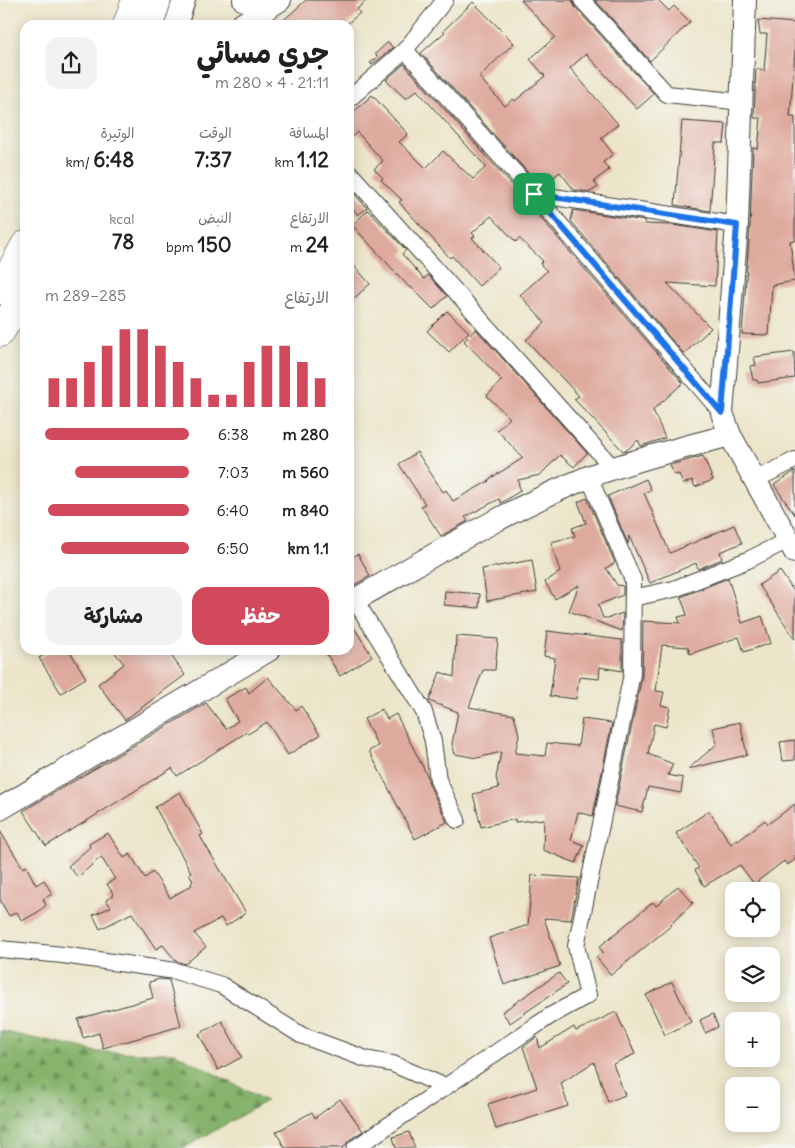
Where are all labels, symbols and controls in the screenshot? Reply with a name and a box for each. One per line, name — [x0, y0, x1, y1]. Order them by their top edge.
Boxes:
text: جري مسائي — [197, 35, 329, 71]
button: share — [45, 37, 97, 89]
text: 21:11 · 4 × 280 m — [215, 72, 329, 92]
text: الوتيرة — [101, 124, 134, 142]
text: الوقت — [199, 124, 232, 142]
text: المسافة — [289, 124, 329, 142]
text: 6:48 — [93, 146, 134, 173]
text: 7:37 — [194, 146, 232, 173]
text: 1.12 — [297, 146, 329, 173]
text: /km — [65, 153, 93, 171]
text: km — [275, 153, 297, 171]
pin — [513, 173, 555, 215]
icon: arrive — [520, 180, 548, 208]
text: النبض — [198, 209, 232, 227]
text: الارتفاع — [290, 209, 329, 227]
text: kcal — [109, 210, 134, 228]
text: 78 — [112, 228, 134, 255]
text: 150 — [197, 231, 232, 258]
text: 24 — [306, 231, 329, 258]
text: bpm — [166, 238, 197, 256]
text: m — [290, 238, 306, 256]
text: 285–289 m — [45, 285, 126, 305]
text: الارتفاع — [284, 287, 329, 307]
text: 6:38 — [218, 424, 249, 444]
text: 280 m — [283, 424, 329, 444]
text: 7:03 — [218, 462, 249, 482]
text: 560 m — [282, 462, 329, 482]
text: 6:40 — [216, 500, 249, 520]
text: 840 m — [282, 500, 329, 520]
text: 6:50 — [216, 538, 249, 558]
text: 1.1 km — [288, 538, 329, 558]
button: مشاركة — [45, 587, 182, 645]
button: حفظ — [192, 587, 329, 645]
map controls — [725, 882, 780, 1132]
button: locate — [725, 882, 780, 937]
button: layers — [725, 947, 780, 1002]
button: + — [725, 1012, 780, 1067]
button: − — [725, 1077, 780, 1132]

